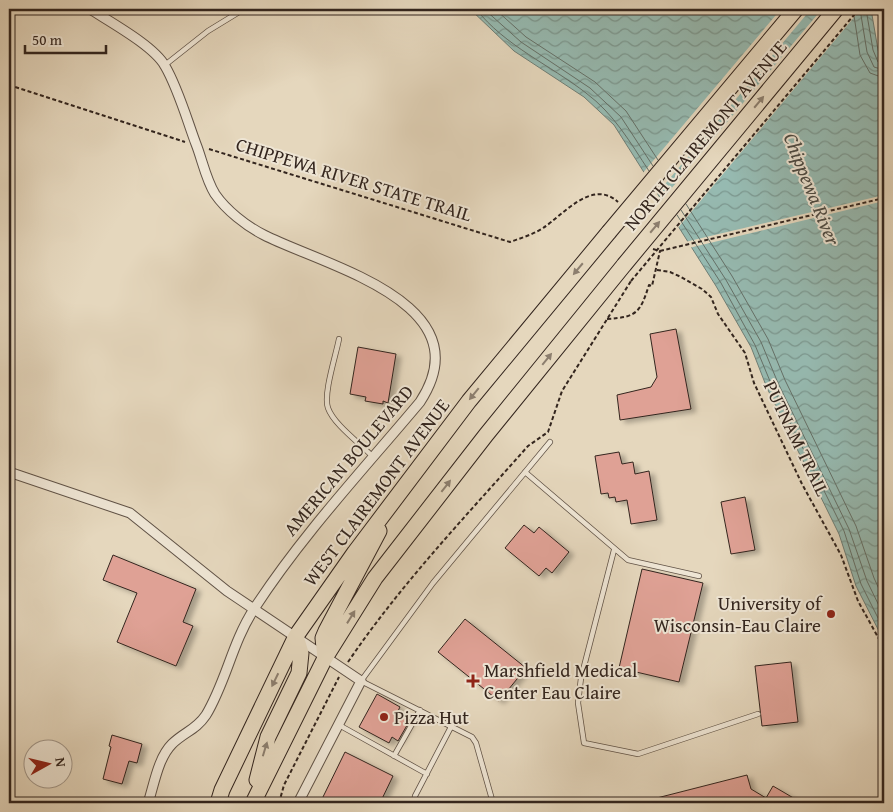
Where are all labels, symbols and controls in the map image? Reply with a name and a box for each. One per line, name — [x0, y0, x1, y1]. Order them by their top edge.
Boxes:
scale bar — [25, 22, 106, 54]
text: 50 m — [32, 29, 63, 50]
street label: NORTH CLAIREMONT AVENUE — [617, 34, 793, 236]
one-way arrow — [753, 96, 764, 109]
water label: Chippewa River — [777, 128, 848, 250]
street label: CHIPPEWA RIVER STATE TRAIL — [233, 130, 475, 228]
one-way arrow — [649, 221, 660, 233]
one-way arrow — [573, 263, 584, 275]
one-way arrow — [542, 353, 553, 366]
street label: PUTNAM TRAIL — [757, 376, 837, 500]
street label: AMERICAN BOULEVARD — [276, 378, 420, 542]
one-way arrow — [469, 387, 480, 400]
street label: WEST CLAIREMONT AVENUE — [296, 392, 456, 592]
one-way arrow — [441, 480, 452, 493]
place label: University of Wisconsin-Eau Claire — [654, 589, 823, 639]
marker: University of Wisconsin-Eau Claire — [825, 608, 837, 620]
one-way arrow — [346, 611, 355, 624]
place label: Marshfield Medical Center Eau Claire — [484, 656, 637, 706]
one-way arrow — [270, 673, 278, 687]
marker: Marshfield Medical Center Eau Claire — [466, 674, 480, 688]
place label: Pizza Hut — [394, 703, 469, 731]
marker: Pizza Hut — [378, 711, 390, 723]
north arrow — [22, 740, 72, 790]
one-way arrow — [261, 741, 269, 756]
text: N — [50, 756, 72, 769]

